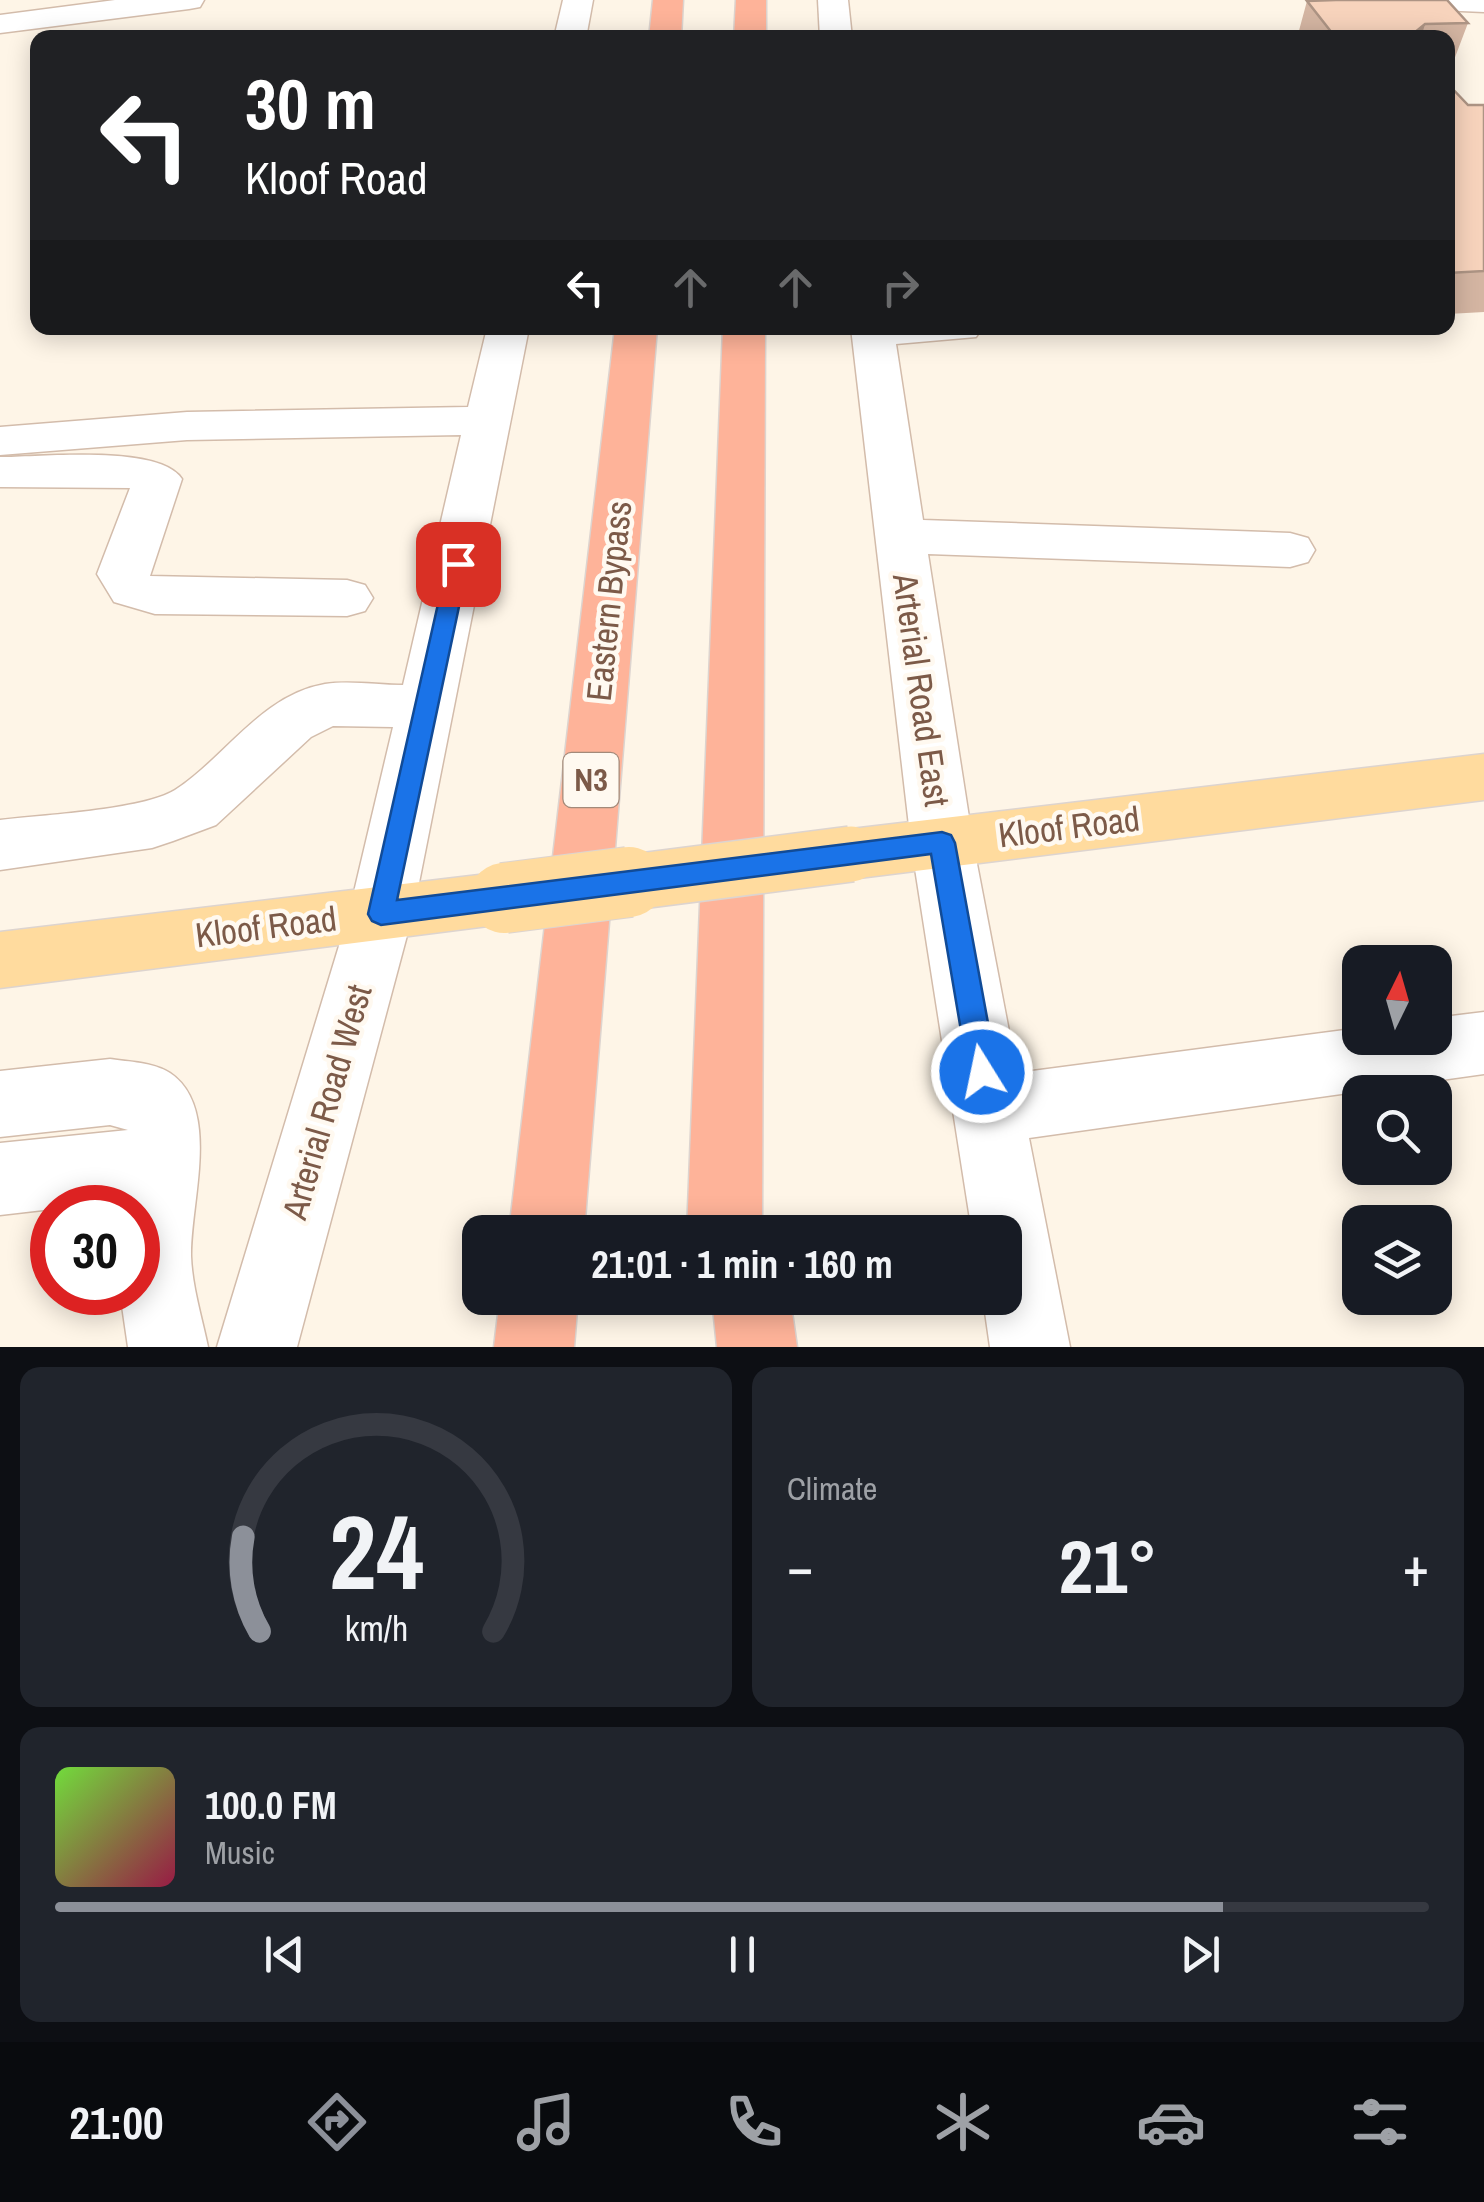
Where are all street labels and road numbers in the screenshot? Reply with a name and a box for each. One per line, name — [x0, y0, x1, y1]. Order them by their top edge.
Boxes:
street label: Eastern Bypass — [575, 499, 642, 703]
street label: Arterial Road East — [882, 570, 961, 809]
road number: N3 — [564, 753, 618, 807]
street label: Kloof Road — [996, 795, 1142, 858]
street label: Kloof Road — [193, 895, 339, 958]
street label: Arterial Road West — [270, 979, 382, 1226]

